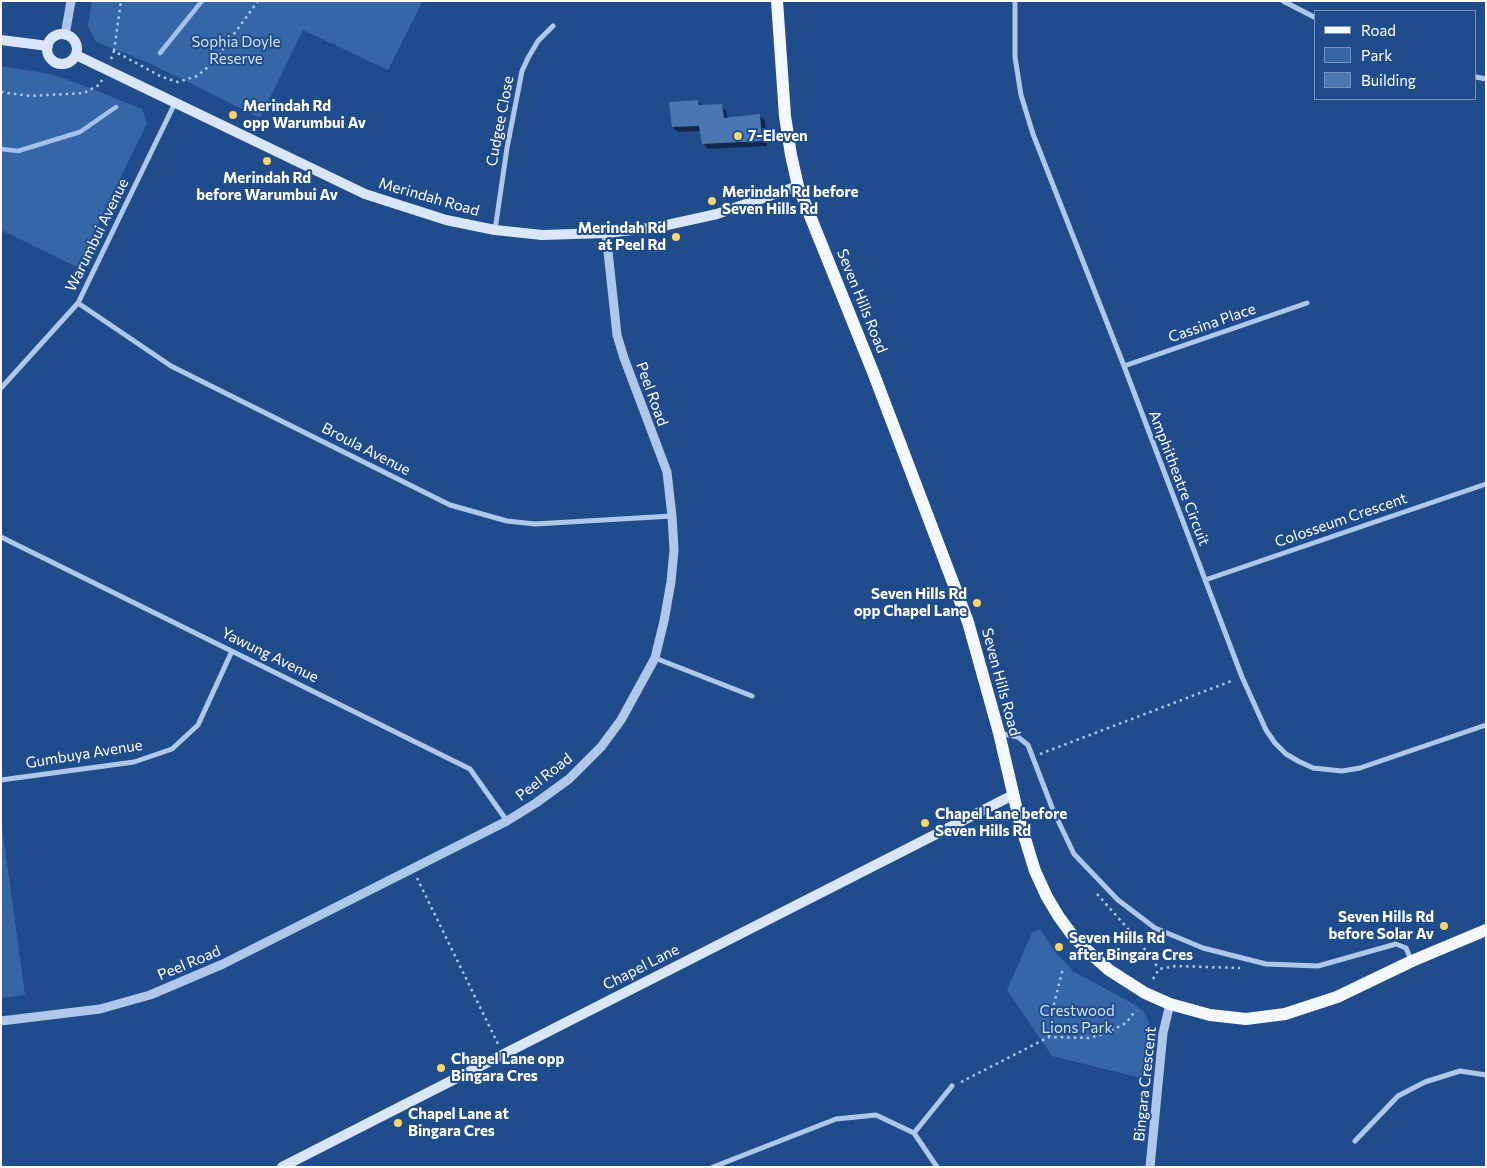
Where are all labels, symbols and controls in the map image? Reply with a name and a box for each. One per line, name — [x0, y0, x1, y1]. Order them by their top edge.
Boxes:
legend — [1314, 10, 1477, 100]
text: Road — [1361, 21, 1396, 39]
park label: Sophia Doyle Reserve — [191, 33, 281, 68]
text: Park — [1361, 46, 1392, 64]
text: Building — [1361, 71, 1416, 89]
street label: Cudgee Close — [482, 74, 518, 168]
place label: Merindah Rd opp Warumbui Av — [243, 97, 366, 132]
marker: Merindah Rd opp Warumbui Av — [227, 109, 239, 121]
place label: 7-Eleven — [748, 127, 808, 145]
marker: 7-Eleven — [732, 130, 744, 142]
marker: Merindah Rd before Warumbui Av — [261, 155, 273, 167]
place label: Merindah Rd before Warumbui Av — [196, 169, 338, 204]
street label: Merindah Road — [377, 174, 481, 220]
street label: Warumbui Avenue — [62, 175, 132, 295]
place label: Merindah Rd before Seven Hills Rd — [722, 183, 858, 218]
marker: Merindah Rd before Seven Hills Rd — [706, 195, 718, 207]
place label: Merindah Rd at Peel Rd — [578, 219, 666, 254]
marker: Merindah Rd at Peel Rd — [670, 231, 682, 243]
street label: Seven Hills Road — [833, 246, 891, 356]
street label: Cassina Place — [1166, 300, 1258, 346]
street label: Peel Road — [632, 360, 672, 428]
street label: Amphitheatre Circuit — [1145, 408, 1213, 548]
street label: Broula Avenue — [319, 419, 413, 479]
street label: Colosseum Crescent — [1273, 489, 1409, 551]
place label: Seven Hills Rd opp Chapel Lane — [854, 585, 967, 620]
marker: Seven Hills Rd opp Chapel Lane — [971, 597, 983, 609]
street label: Yawung Avenue — [218, 624, 322, 686]
street label: Seven Hills Road — [978, 626, 1024, 738]
street label: Gumbuya Avenue — [24, 736, 144, 772]
street label: Peel Road — [512, 749, 576, 805]
place label: Chapel Lane before Seven Hills Rd — [935, 805, 1067, 840]
marker: Chapel Lane before Seven Hills Rd — [919, 817, 931, 829]
place label: Seven Hills Rd before Solar Av — [1328, 908, 1434, 943]
marker: Seven Hills Rd before Solar Av — [1438, 920, 1450, 932]
place label: Seven Hills Rd after Bingara Cres — [1069, 929, 1193, 964]
street label: Chapel Lane — [600, 940, 682, 994]
marker: Seven Hills Rd after Bingara Cres — [1053, 941, 1065, 953]
street label: Peel Road — [155, 942, 223, 984]
park label: Crestwood Lions Park — [1039, 1002, 1115, 1037]
street label: Bingara Crescent — [1130, 1026, 1160, 1142]
place label: Chapel Lane opp Bingara Cres — [451, 1050, 564, 1085]
marker: Chapel Lane opp Bingara Cres — [435, 1062, 447, 1074]
place label: Chapel Lane at Bingara Cres — [408, 1105, 509, 1140]
marker: Chapel Lane at Bingara Cres — [392, 1117, 404, 1129]

